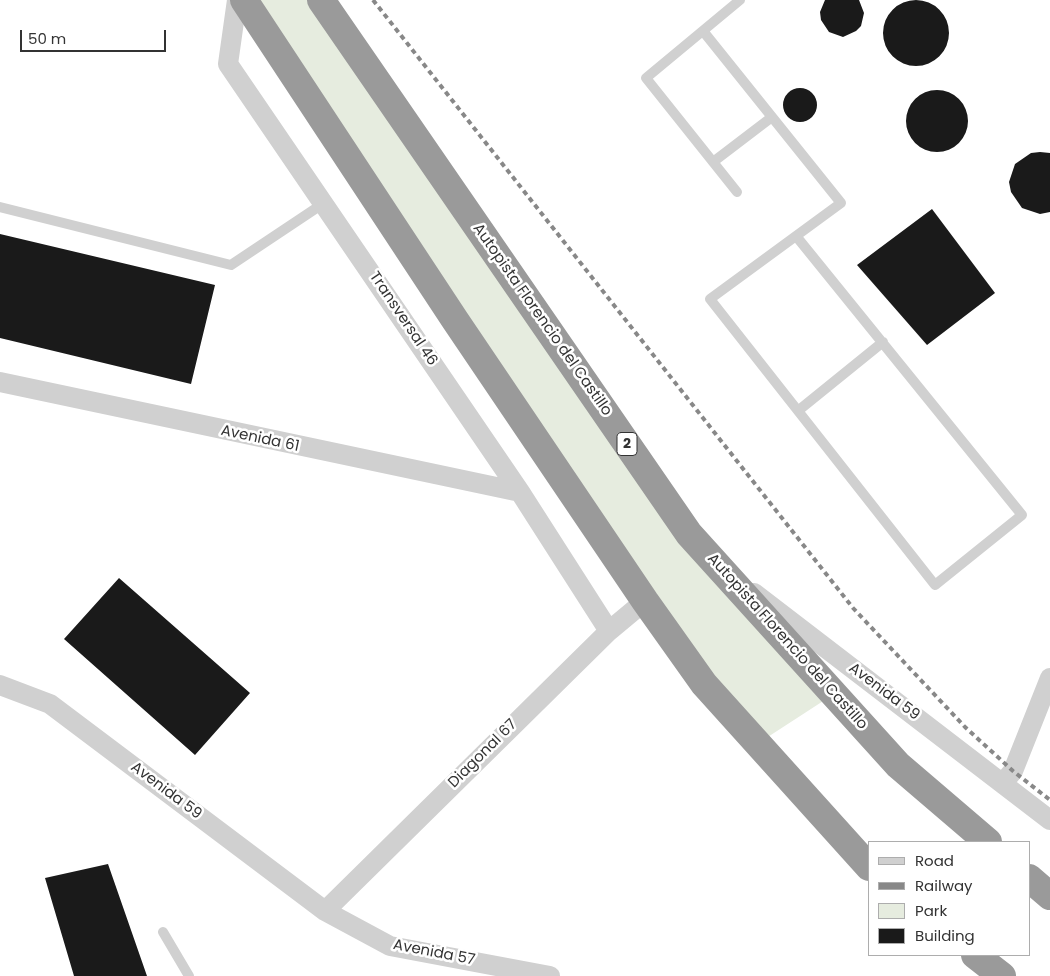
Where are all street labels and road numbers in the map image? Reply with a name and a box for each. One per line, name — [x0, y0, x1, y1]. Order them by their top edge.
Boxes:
street label: Autopista Florencio del Castillo — [468, 220, 616, 420]
street label: Transversal 46 — [365, 269, 441, 369]
street label: Avenida 61 — [219, 422, 301, 456]
road number: 2 — [617, 432, 637, 456]
street label: Autopista Florencio del Castillo — [703, 550, 871, 734]
street label: Avenida 59 — [845, 659, 923, 725]
street label: Diagonal 67 — [445, 716, 521, 792]
street label: Avenida 59 — [127, 758, 205, 824]
street label: Avenida 57 — [392, 936, 476, 970]

